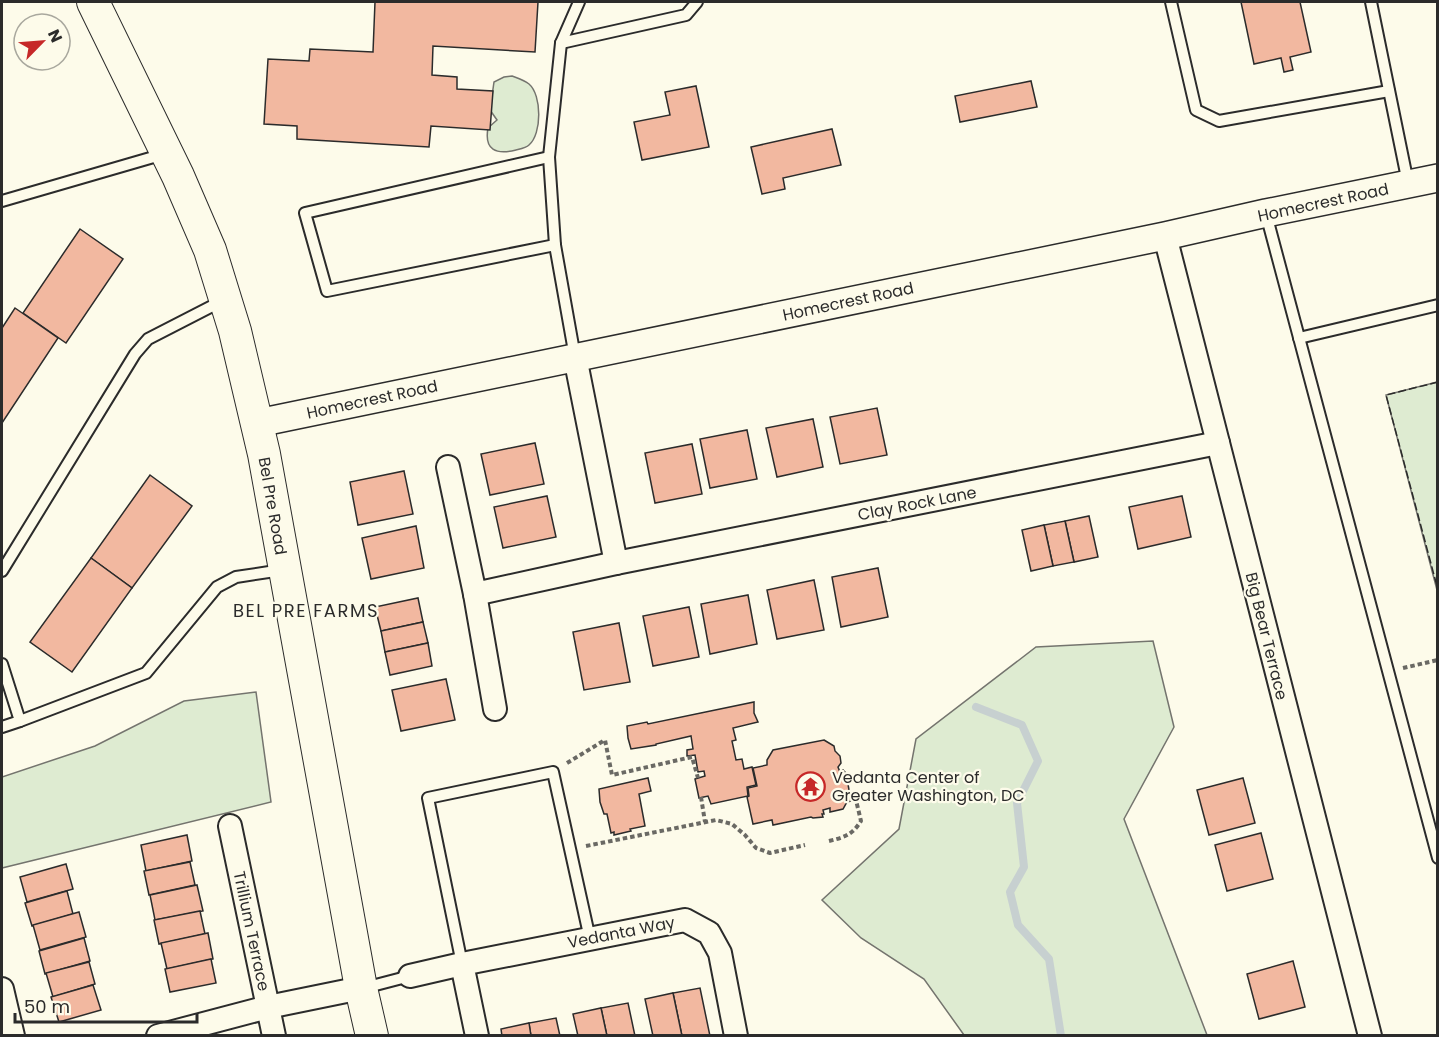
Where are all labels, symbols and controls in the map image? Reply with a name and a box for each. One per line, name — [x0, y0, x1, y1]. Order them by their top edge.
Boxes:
north arrow — [12, 12, 72, 72]
text: N — [42, 26, 68, 46]
street label: Homecrest Road — [1255, 177, 1391, 228]
street label: Homecrest Road — [780, 276, 916, 327]
street label: Homecrest Road — [304, 374, 440, 425]
street label: Bel Pre Road — [253, 455, 292, 557]
street label: Clay Rock Lane — [856, 481, 978, 526]
street label: Big Bear Terrace — [1240, 570, 1293, 702]
district label: BEL PRE FARMS — [233, 598, 379, 623]
place label: Vedanta Center of Greater Washington, DC — [832, 766, 1025, 807]
temple icon: Vedanta Center of Greater Washington, DC — [795, 770, 827, 802]
street label: Trillium Terrace — [228, 869, 275, 993]
street label: Vedanta Way — [565, 911, 677, 954]
scale bar — [15, 986, 196, 1024]
text: 50 m — [24, 994, 70, 1019]

